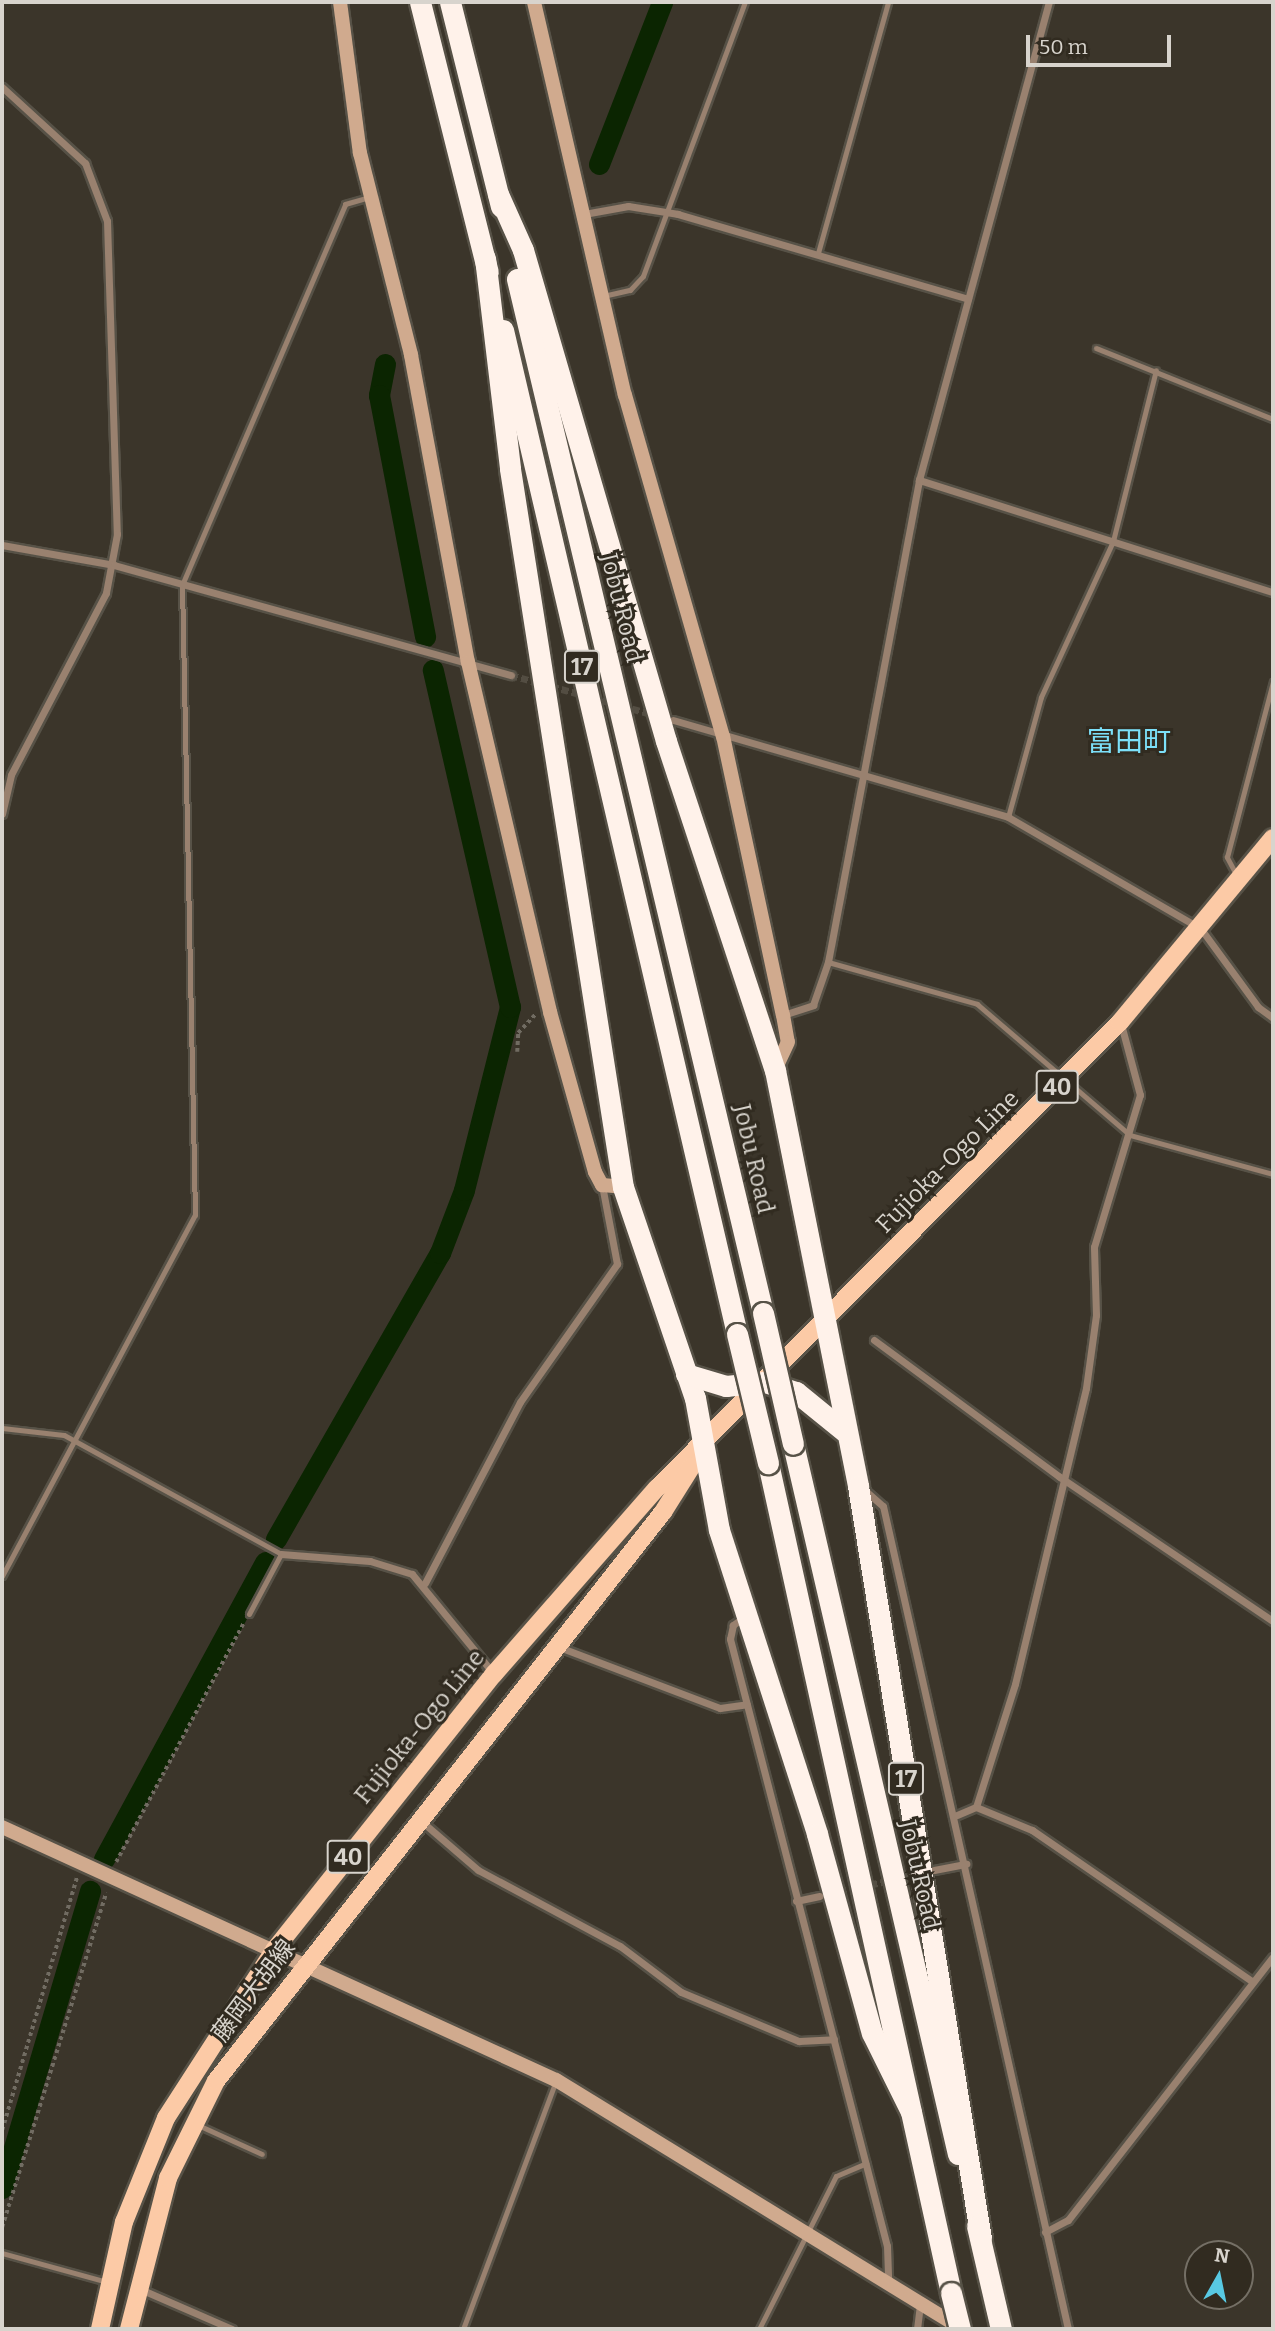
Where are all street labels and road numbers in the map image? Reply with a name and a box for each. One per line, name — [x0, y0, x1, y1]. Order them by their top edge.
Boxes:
street label: Jobu Road — [594, 550, 648, 666]
road number: 17 — [563, 648, 601, 687]
road number: 40 — [1034, 1068, 1080, 1106]
street label: Fujioka-Ogo Line — [871, 1085, 1025, 1239]
street label: Jobu Road — [726, 1101, 780, 1217]
street label: Fujioka-Ogo Line — [349, 1644, 491, 1810]
road number: 17 — [887, 1760, 925, 1798]
street label: Jobu Road — [892, 1817, 946, 1933]
road number: 40 — [325, 1838, 371, 1876]
street label: 藤岡大胡線 — [206, 1934, 302, 2048]

